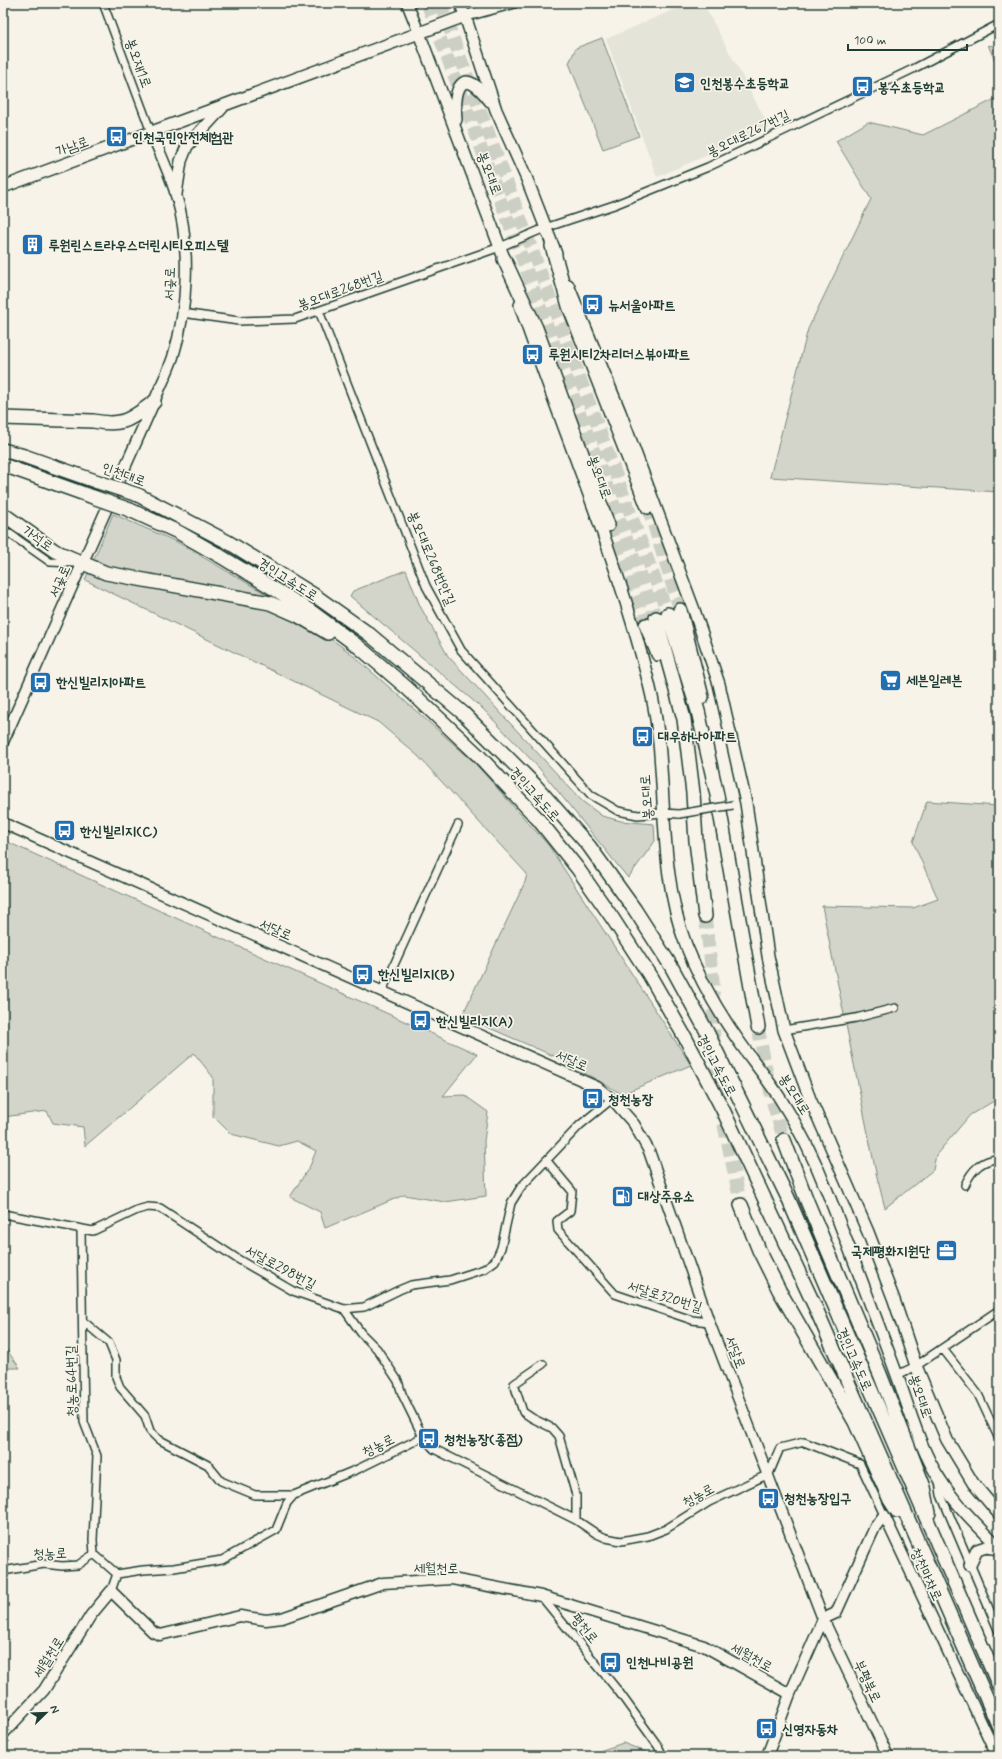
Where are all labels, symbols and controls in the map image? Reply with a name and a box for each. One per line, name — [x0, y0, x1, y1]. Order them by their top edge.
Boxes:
scale bar — [848, 26, 967, 52]
text: 100 m — [854, 33, 886, 49]
street label: 봉오재1로 — [121, 36, 155, 91]
school or university icon: 인천봉수초등학교 — [671, 70, 697, 96]
bus stop icon: 봉수초등학교 — [850, 74, 876, 100]
place label: 인천봉수초등학교 — [700, 75, 790, 93]
place label: 봉수초등학교 — [878, 79, 946, 97]
street label: 봉오대로267번길 — [704, 106, 794, 162]
bus stop icon: 인천국민안전체험관 — [103, 124, 129, 150]
place label: 인천국민안전체험관 — [132, 129, 234, 147]
street label: 가남로 — [53, 133, 91, 161]
street label: 봉오대로 — [473, 149, 506, 198]
building icon: 루원린스트라우스더린시티오피스텔 — [20, 232, 46, 258]
place label: 루원린스트라우스더린시티오피스텔 — [48, 237, 229, 255]
street label: 서곶로 — [160, 267, 180, 301]
street label: 봉오대로268번길 — [295, 267, 386, 315]
bus stop icon: 뉴서울아파트 — [579, 292, 605, 318]
place label: 뉴서울아파트 — [608, 297, 676, 315]
bus stop icon: 루원시티2차리더스뷰아파트 — [520, 341, 546, 367]
place label: 루원시티2차리더스뷰아파트 — [548, 346, 690, 364]
street label: 봉오대로 — [583, 453, 615, 502]
street label: 인천대로 — [99, 459, 148, 491]
street label: 봉오대로268번안길 — [403, 508, 459, 609]
street label: 가석로 — [18, 522, 56, 556]
street label: 경인고속도로 — [254, 554, 321, 605]
street label: 서곶로 — [45, 562, 75, 601]
supermarket icon: 세븐일레븐 — [877, 667, 903, 693]
bus stop icon: 한신빌리지아파트 — [27, 669, 53, 695]
place label: 세븐일레븐 — [906, 672, 963, 690]
place label: 한신빌리지아파트 — [55, 674, 146, 692]
bus stop icon: 대우하나아파트 — [629, 723, 655, 749]
place label: 대우하나아파트 — [657, 728, 737, 746]
street label: 경인고속도로 — [505, 764, 564, 826]
street label: 봉오대로 — [636, 774, 658, 820]
bus stop icon: 한신빌리지(C) — [51, 818, 77, 844]
place label: 한신빌리지(C) — [79, 823, 157, 841]
street label: 서달로 — [256, 915, 295, 945]
bus stop icon: 한신빌리지(B) — [350, 961, 376, 987]
place label: 한신빌리지(B) — [377, 966, 454, 984]
bus stop icon: 한신빌리지(A) — [408, 1008, 434, 1034]
place label: 한신빌리지(A) — [435, 1013, 512, 1031]
street label: 경인고속도로 — [692, 1031, 740, 1100]
street label: 서달로 — [552, 1046, 591, 1076]
street label: 봉오대로 — [775, 1071, 814, 1118]
bus stop icon: 청천농장 — [579, 1086, 605, 1112]
place label: 청천농장 — [608, 1091, 654, 1109]
fuel station icon: 대상주유소 — [609, 1183, 635, 1209]
place label: 대상주유소 — [637, 1188, 694, 1206]
office icon: 국제평화지원단 — [933, 1238, 959, 1264]
street label: 서달로298번길 — [242, 1242, 320, 1294]
place label: 국제평화지원단 — [851, 1243, 931, 1261]
street label: 서달로320번길 — [625, 1277, 705, 1317]
street label: 경인고속도로 — [832, 1325, 876, 1394]
street label: 서달로 — [721, 1333, 750, 1371]
street label: 청농로64번길 — [62, 1344, 82, 1417]
street label: 봉오대로 — [904, 1372, 936, 1421]
bus stop icon: 청천농장(종점) — [416, 1426, 442, 1452]
street label: 청농로 — [359, 1430, 398, 1461]
place label: 청천농장(종점) — [444, 1431, 523, 1449]
street label: 청농로 — [679, 1480, 718, 1512]
bus stop icon: 청천농장입구 — [755, 1485, 781, 1511]
place label: 청천농장입구 — [784, 1490, 852, 1508]
street label: 청농로 — [33, 1544, 67, 1564]
street label: 청천마차로 — [906, 1545, 946, 1604]
street label: 세월천로 — [413, 1560, 459, 1578]
street label: 평천로 — [567, 1610, 602, 1647]
street label: 세월천로 — [29, 1634, 68, 1681]
street label: 세월천로 — [727, 1639, 776, 1677]
bus stop icon: 인천나비공원 — [598, 1649, 624, 1675]
place label: 인천나비공원 — [626, 1654, 694, 1672]
street label: 부평북로 — [849, 1657, 885, 1706]
north arrow — [26, 1693, 66, 1733]
text: N — [46, 1703, 62, 1716]
bus stop icon: 신영자동차 — [754, 1716, 780, 1742]
place label: 신영자동차 — [782, 1721, 838, 1739]

